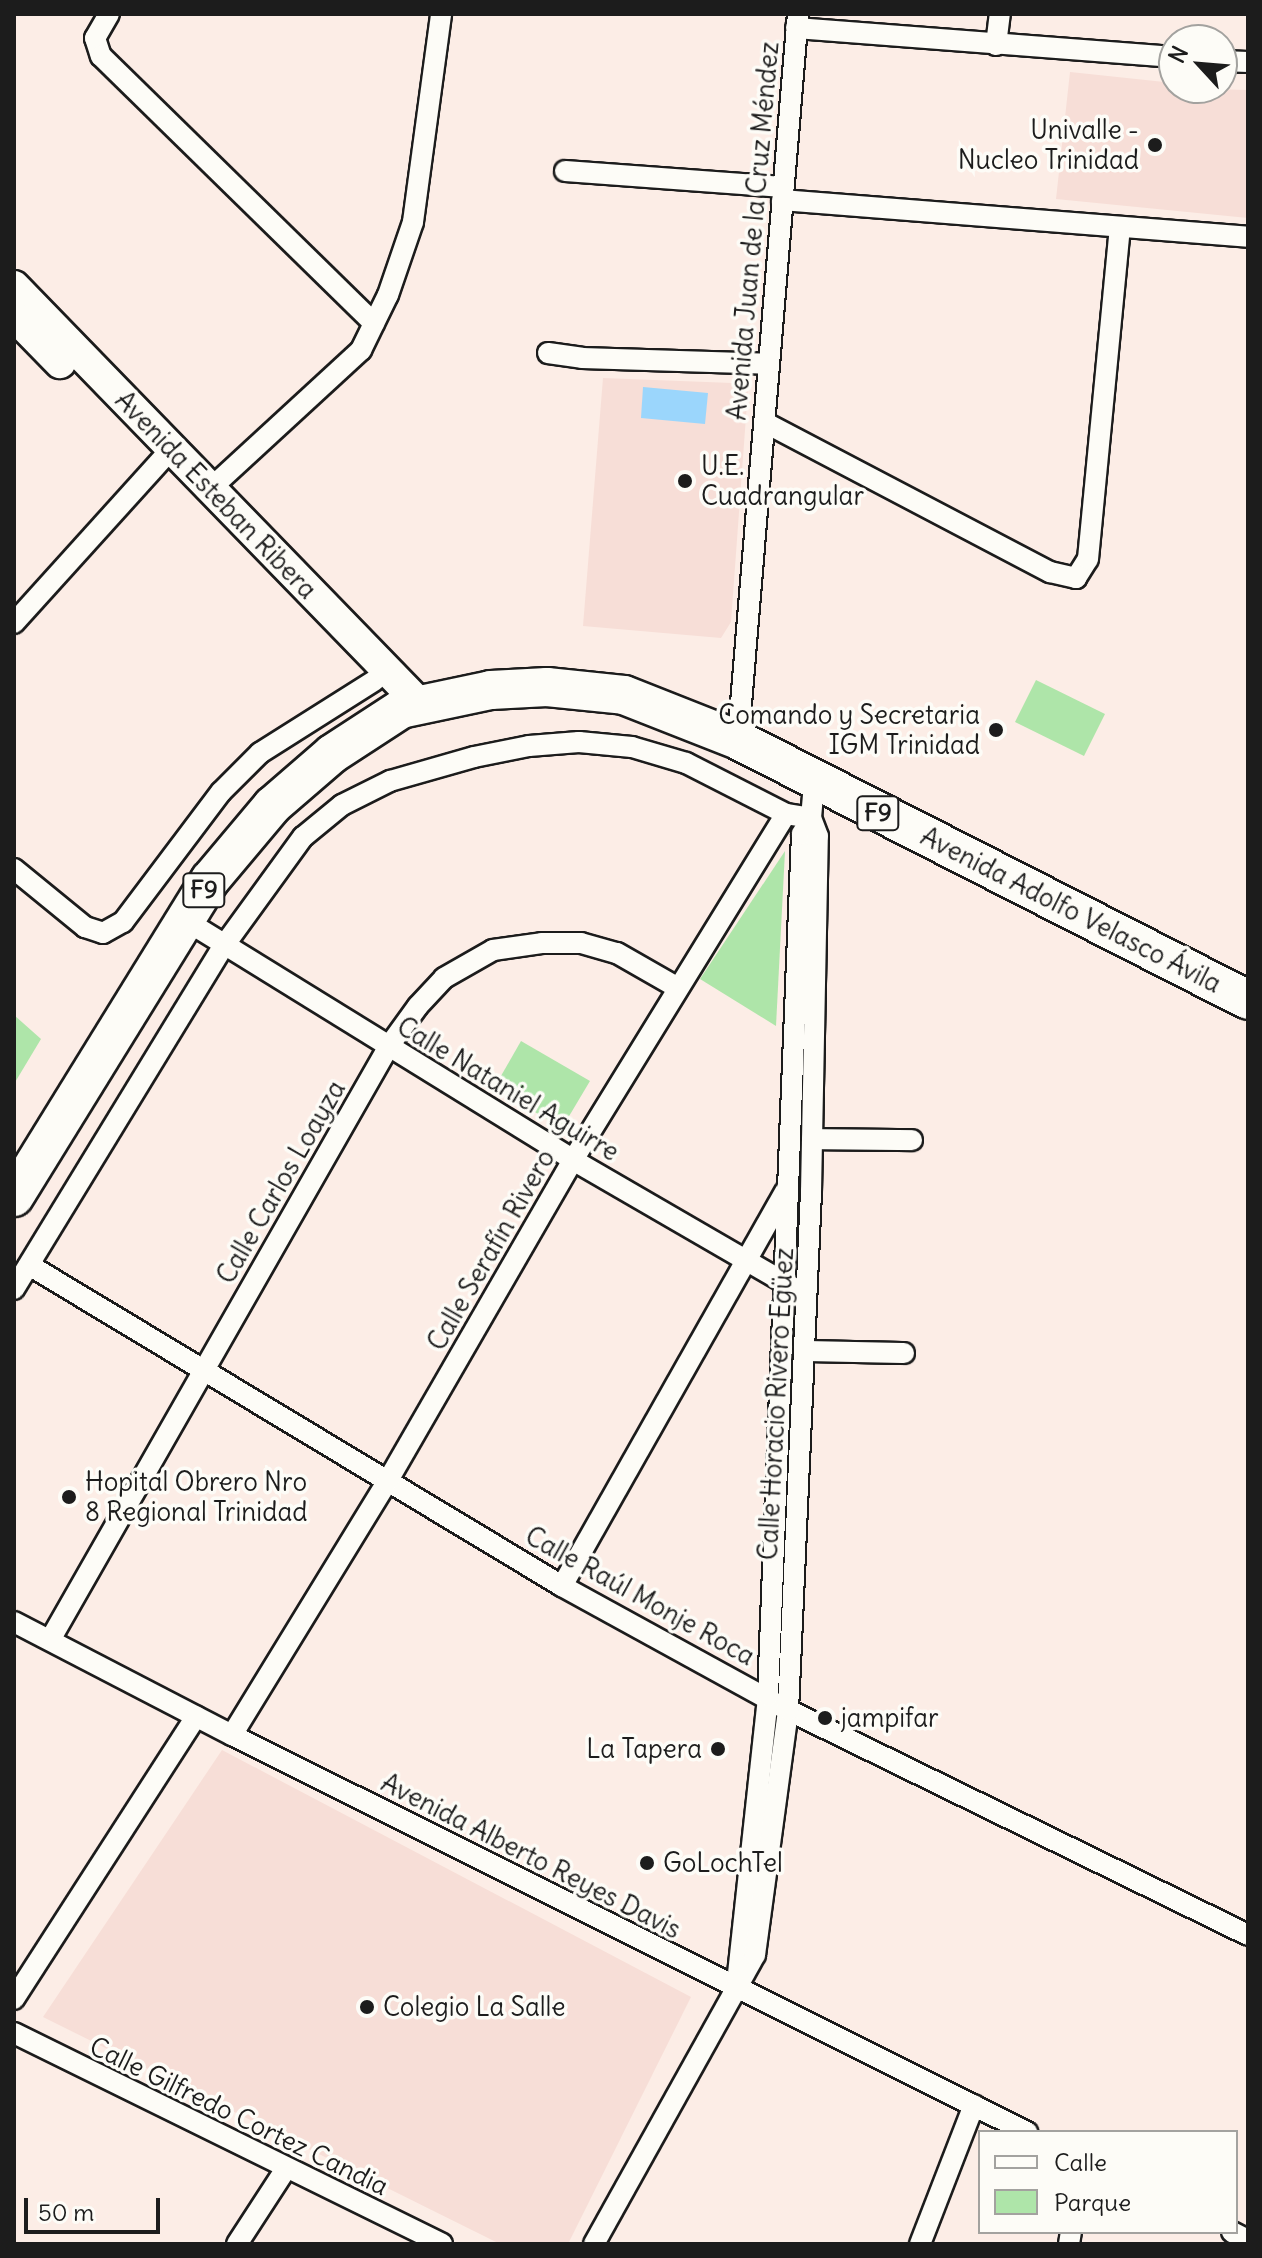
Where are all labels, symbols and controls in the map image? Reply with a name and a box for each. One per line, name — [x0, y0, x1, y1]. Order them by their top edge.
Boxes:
north arrow — [1158, 24, 1238, 104]
street label: Avenida Juan de la Cruz Méndez — [721, 40, 785, 422]
text: N — [1162, 41, 1194, 67]
place label: Univalle - Nucleo Trinidad — [958, 114, 1139, 176]
marker: Univalle - Nucleo Trinidad — [1146, 136, 1164, 154]
street label: Avenida Esteban Ribera — [109, 385, 323, 605]
place label: U.E. Cuadrangular — [701, 450, 864, 512]
marker: U.E. Cuadrangular — [676, 472, 694, 490]
place label: Comando y Secretaria IGM Trinidad — [718, 699, 980, 760]
marker: Comando y Secretaria IGM Trinidad — [987, 721, 1005, 739]
road number: F9 — [856, 793, 900, 833]
street label: Avenida Adolfo Velasco Ávila — [916, 821, 1226, 999]
road number: F9 — [182, 870, 226, 910]
street label: Calle Nataniel Aguirre — [391, 1010, 625, 1168]
street label: Calle Carlos Loayza — [210, 1075, 352, 1289]
street label: Calle Serafín Rivero — [421, 1144, 561, 1356]
street label: Calle Horacio Rivero Egüez — [752, 1247, 800, 1561]
place label: Hopital Obrero Nro 8 Regional Trinidad — [85, 1466, 307, 1528]
marker: Hopital Obrero Nro 8 Regional Trinidad — [60, 1488, 78, 1506]
street label: Calle Raúl Monje Roca — [520, 1520, 760, 1672]
place label: jampifar — [841, 1702, 939, 1734]
marker: jampifar — [816, 1709, 834, 1727]
place label: La Tapera — [586, 1733, 702, 1765]
marker: La Tapera — [709, 1740, 727, 1758]
street label: Avenida Alberto Reyes Davis — [376, 1767, 686, 1945]
place label: GoLochTel — [663, 1847, 783, 1879]
marker: GoLochTel — [638, 1854, 656, 1872]
place label: Colegio La Salle — [383, 1991, 565, 2023]
marker: Colegio La Salle — [358, 1998, 376, 2016]
street label: Calle Gilfredo Cortez Candia — [85, 2030, 393, 2202]
legend — [978, 2130, 1238, 2234]
text: Calle — [1054, 2147, 1107, 2177]
scale bar — [28, 2182, 164, 2232]
text: Parque — [1054, 2187, 1131, 2217]
text: 50 m — [38, 2197, 94, 2227]

